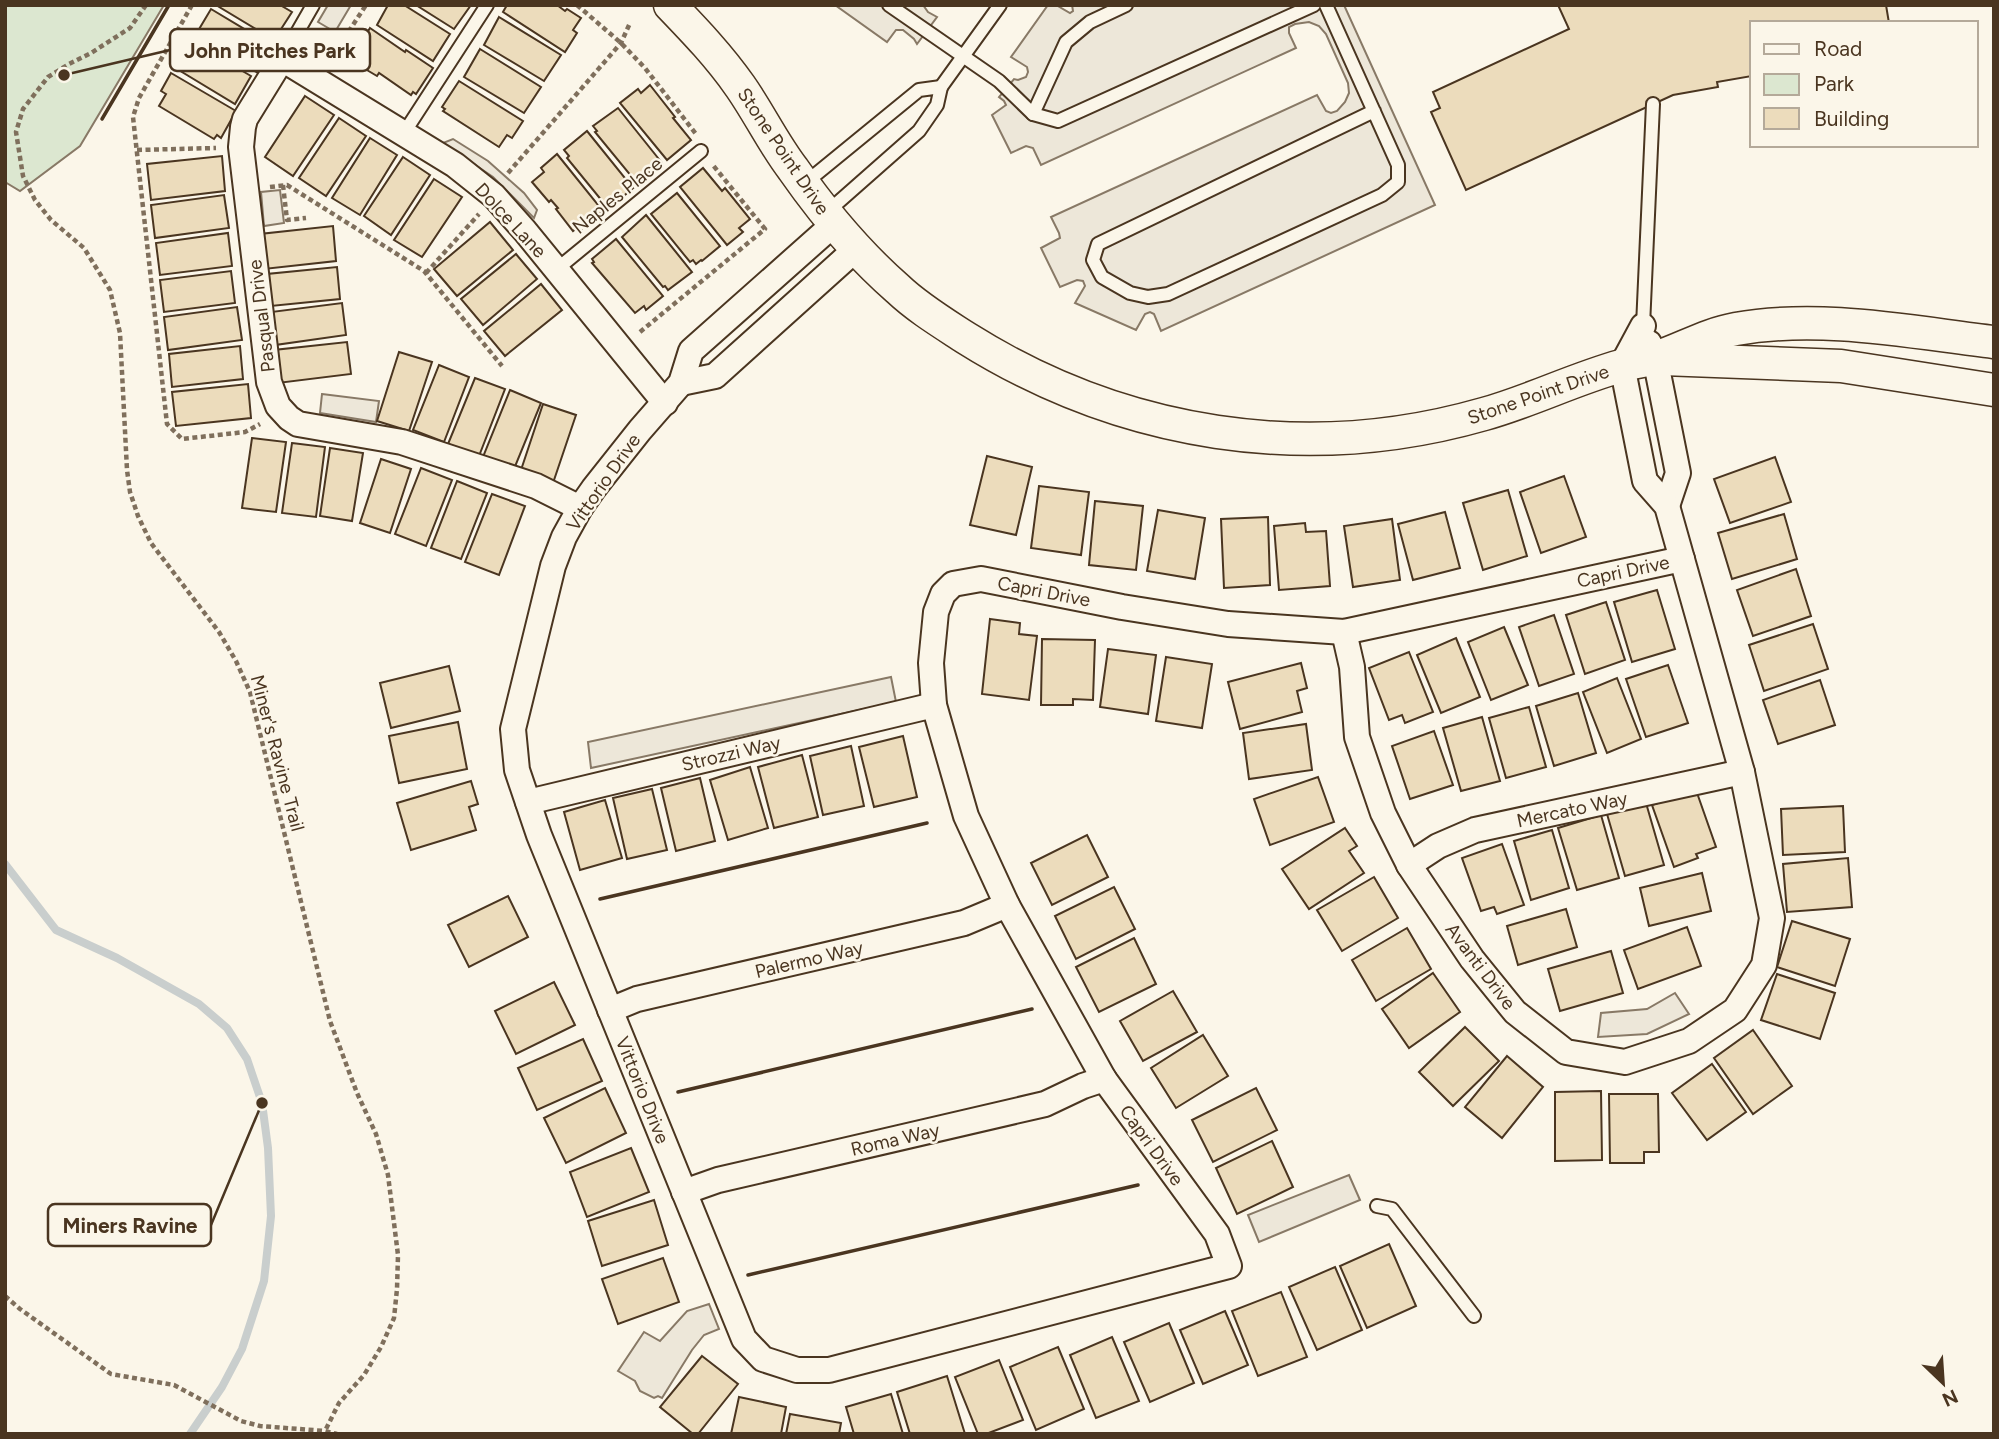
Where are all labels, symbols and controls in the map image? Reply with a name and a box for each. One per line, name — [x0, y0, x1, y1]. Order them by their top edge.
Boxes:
legend — [1750, 21, 1978, 147]
callout: John Pitches Park — [170, 29, 370, 71]
text: Road — [1814, 36, 1862, 61]
text: John Pitches Park — [184, 38, 357, 63]
text: Park — [1814, 71, 1855, 96]
street label: Stone Point Drive — [733, 83, 835, 219]
text: Building — [1814, 106, 1889, 131]
street label: Naples Place — [568, 152, 667, 239]
street label: Dolce Lane — [470, 178, 551, 263]
street label: Pasqual Drive — [243, 258, 280, 374]
street label: Stone Point Drive — [1464, 359, 1612, 429]
street label: Vittorio Drive — [561, 429, 645, 535]
street label: Capri Drive — [1575, 550, 1672, 593]
street label: Capri Drive — [996, 571, 1092, 612]
street label: Miner's Ravine Trail — [246, 672, 309, 834]
street label: Strozzi Way — [679, 731, 783, 776]
street label: Mercato Way — [1515, 787, 1630, 832]
street label: Avanti Drive — [1440, 918, 1521, 1014]
street label: Palermo Way — [753, 936, 865, 983]
street label: Vittorio Drive — [611, 1033, 674, 1147]
street label: Capri Drive — [1115, 1100, 1189, 1190]
street label: Roma Way — [848, 1118, 942, 1161]
callout: Miners Ravine — [48, 1204, 211, 1246]
text: Miners Ravine — [63, 1213, 198, 1238]
north arrow — [1908, 1348, 1978, 1418]
text: N — [1938, 1384, 1961, 1411]

